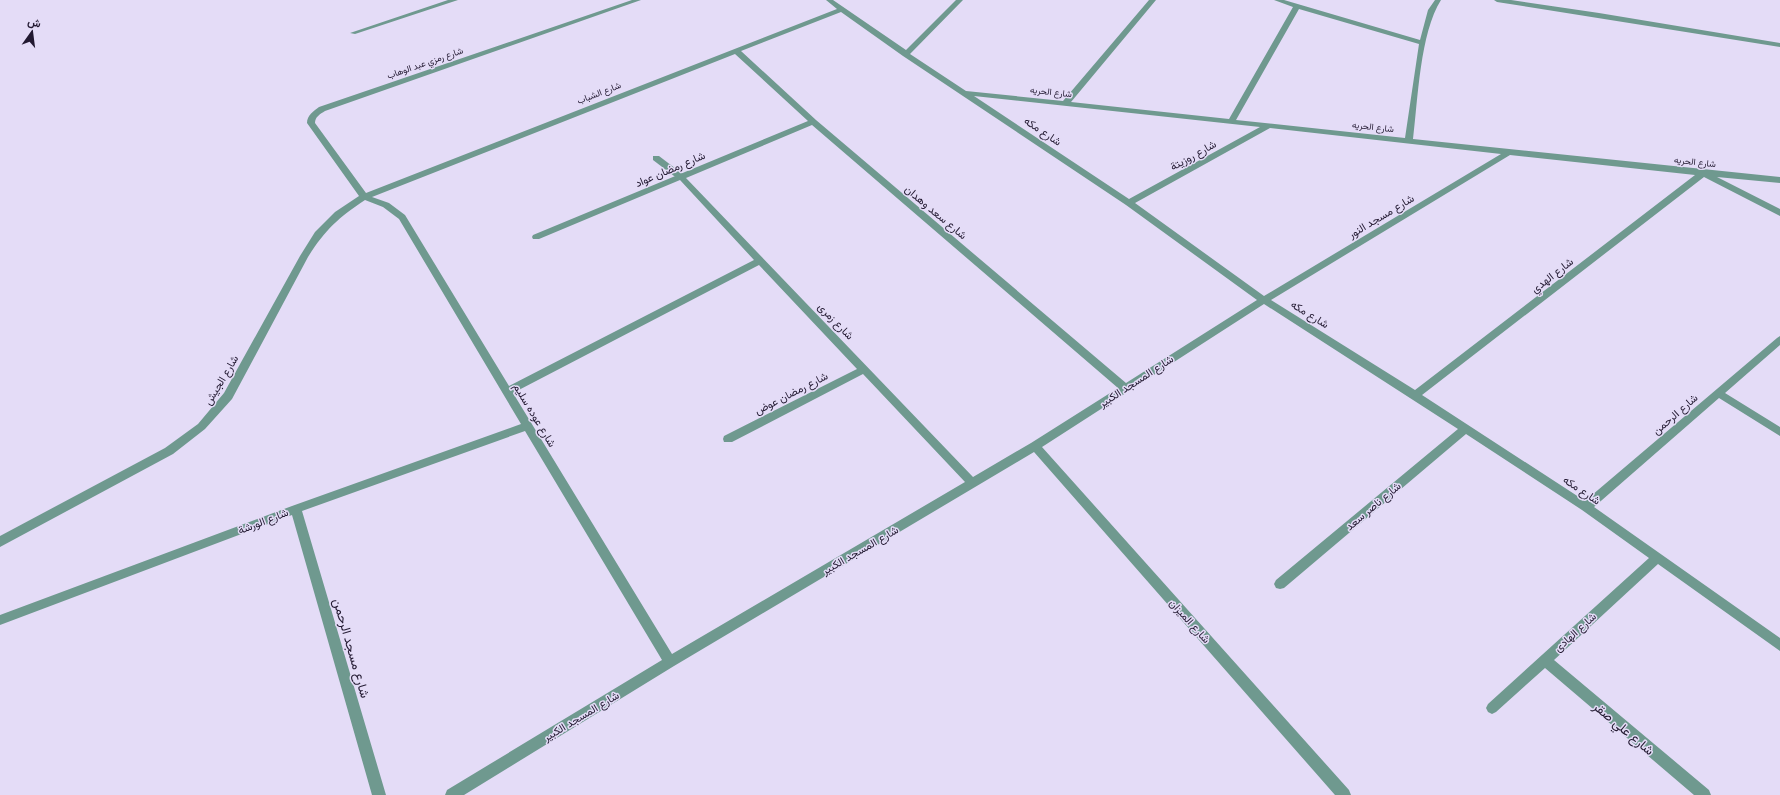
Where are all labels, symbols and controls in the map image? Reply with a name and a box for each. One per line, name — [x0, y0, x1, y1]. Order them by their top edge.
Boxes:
north arrow — [12, 12, 52, 52]
text: ش — [26, 15, 42, 31]
street label: شارع رمزي عبد الوهاب — [386, 45, 465, 83]
street label: شارع الشباب — [576, 80, 623, 107]
street label: شارع الحريه — [1029, 85, 1072, 100]
street label: شارع مكه — [1021, 114, 1064, 150]
street label: شارع الحريه — [1351, 120, 1394, 135]
street label: شارع روزيتة — [1168, 137, 1219, 174]
street label: شارع رمضان عواد — [633, 149, 708, 191]
street label: شارع الحريه — [1673, 155, 1716, 170]
street label: شارع سعد وهدان — [901, 183, 970, 243]
street label: شارع مسجد النور — [1345, 192, 1417, 243]
street label: شارع الهدي — [1529, 255, 1578, 298]
street label: شارع مكه — [1288, 298, 1331, 332]
street label: شارع زمرى — [814, 300, 856, 343]
street label: شارع المسجد الكبير — [1096, 352, 1177, 412]
street label: شارع الجيش — [202, 353, 242, 408]
street label: شارع رمضان عوض — [752, 369, 831, 418]
street label: شارع عوده سليم — [510, 381, 559, 450]
street label: شارع الرحمن — [1650, 391, 1701, 438]
street label: شارع مكه — [1560, 473, 1603, 509]
street label: شارع ناصر سعد — [1343, 479, 1404, 534]
street label: شارع الورشة — [236, 506, 291, 538]
street label: شارع المسجد الكبير — [819, 523, 902, 579]
street label: شارع مسجد الرحمن — [328, 597, 373, 700]
street label: شارع الميزان — [1166, 597, 1213, 647]
street label: شارع الهادى — [1552, 610, 1600, 655]
street label: شارع المسجد الكبير — [540, 689, 622, 746]
street label: شارع علي صقر — [1588, 698, 1657, 760]

